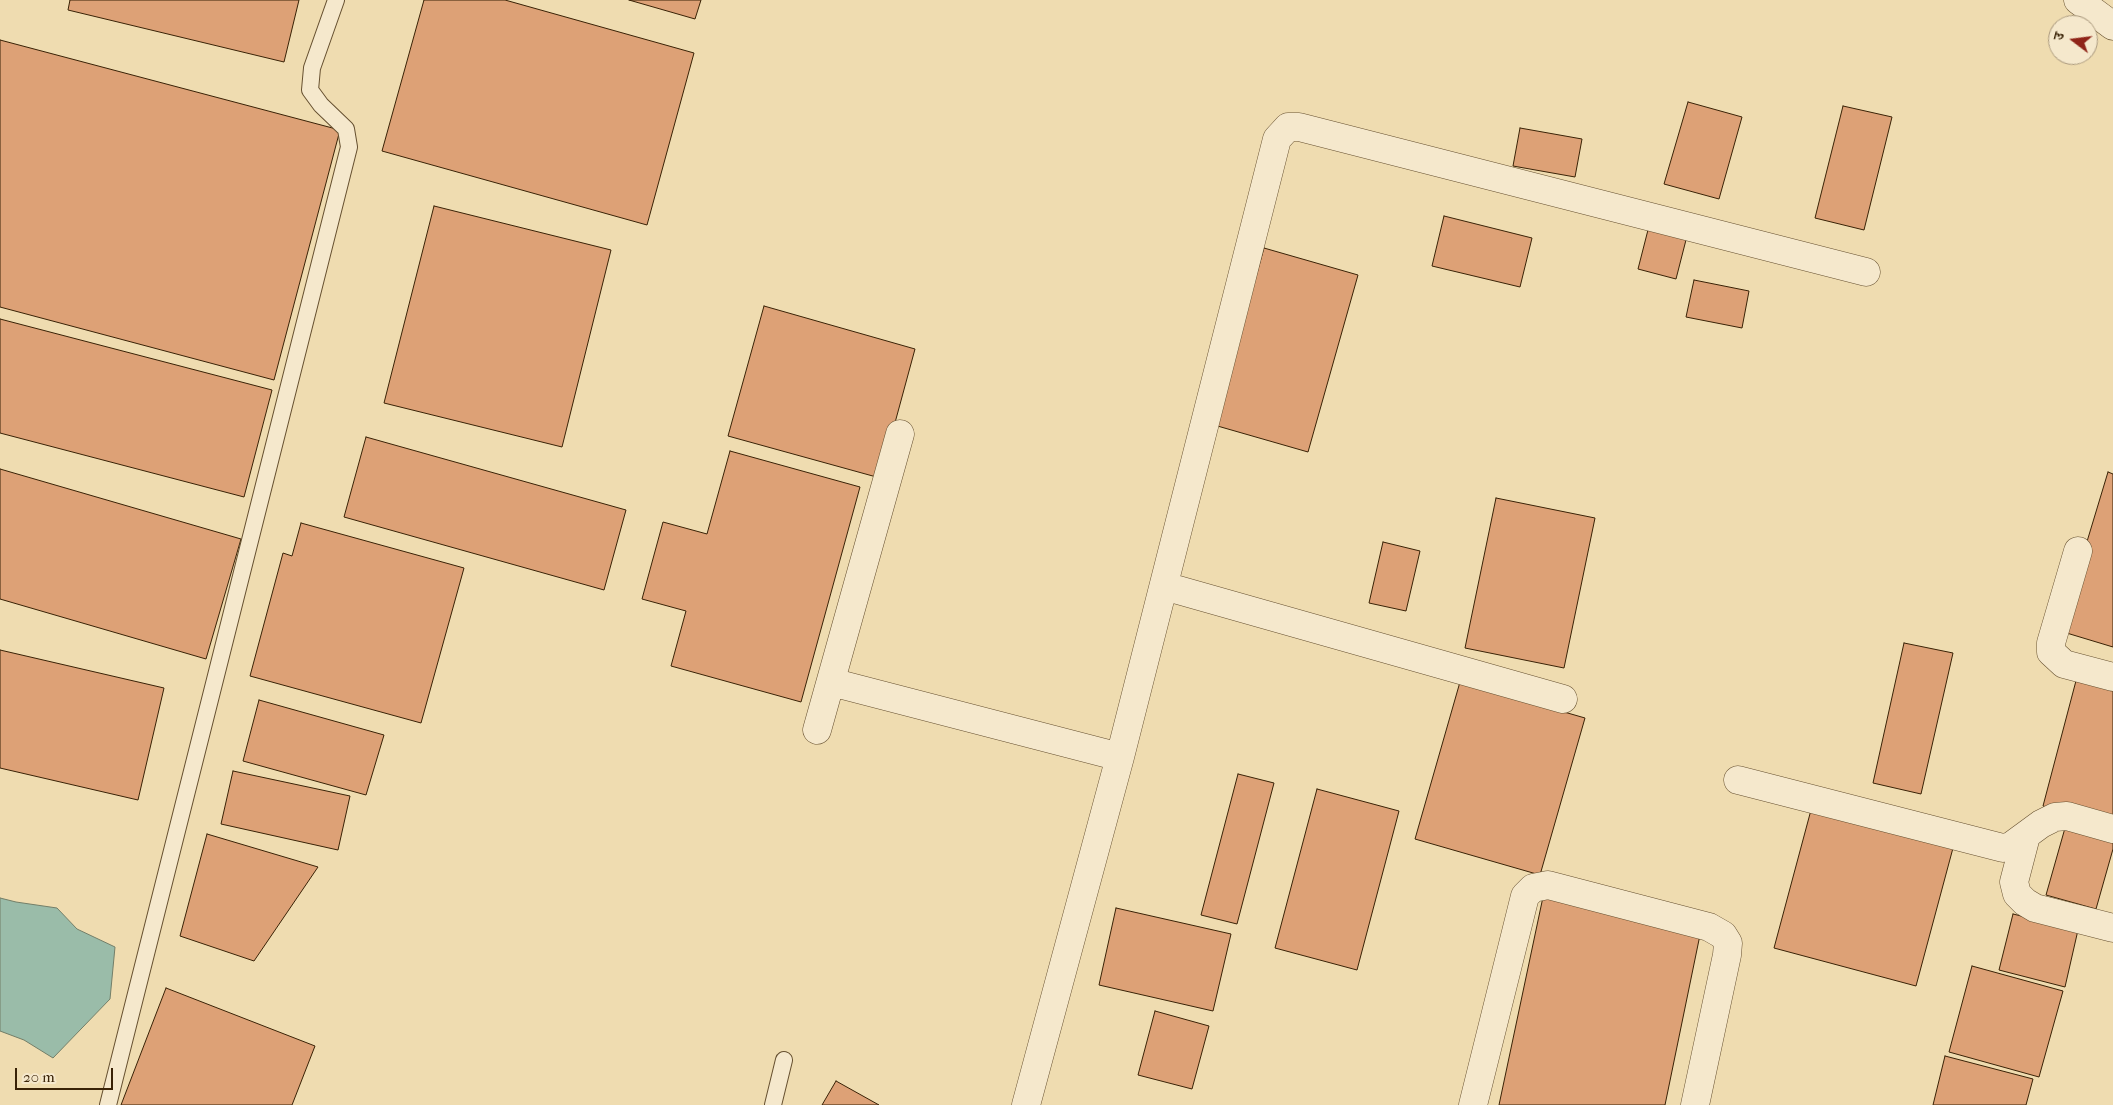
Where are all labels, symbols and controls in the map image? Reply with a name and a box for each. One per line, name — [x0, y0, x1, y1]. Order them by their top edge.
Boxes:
north arrow — [2048, 15, 2098, 65]
text: उ — [2050, 31, 2068, 42]
scale bar — [18, 1058, 115, 1090]
text: 20 m — [23, 1068, 55, 1086]

